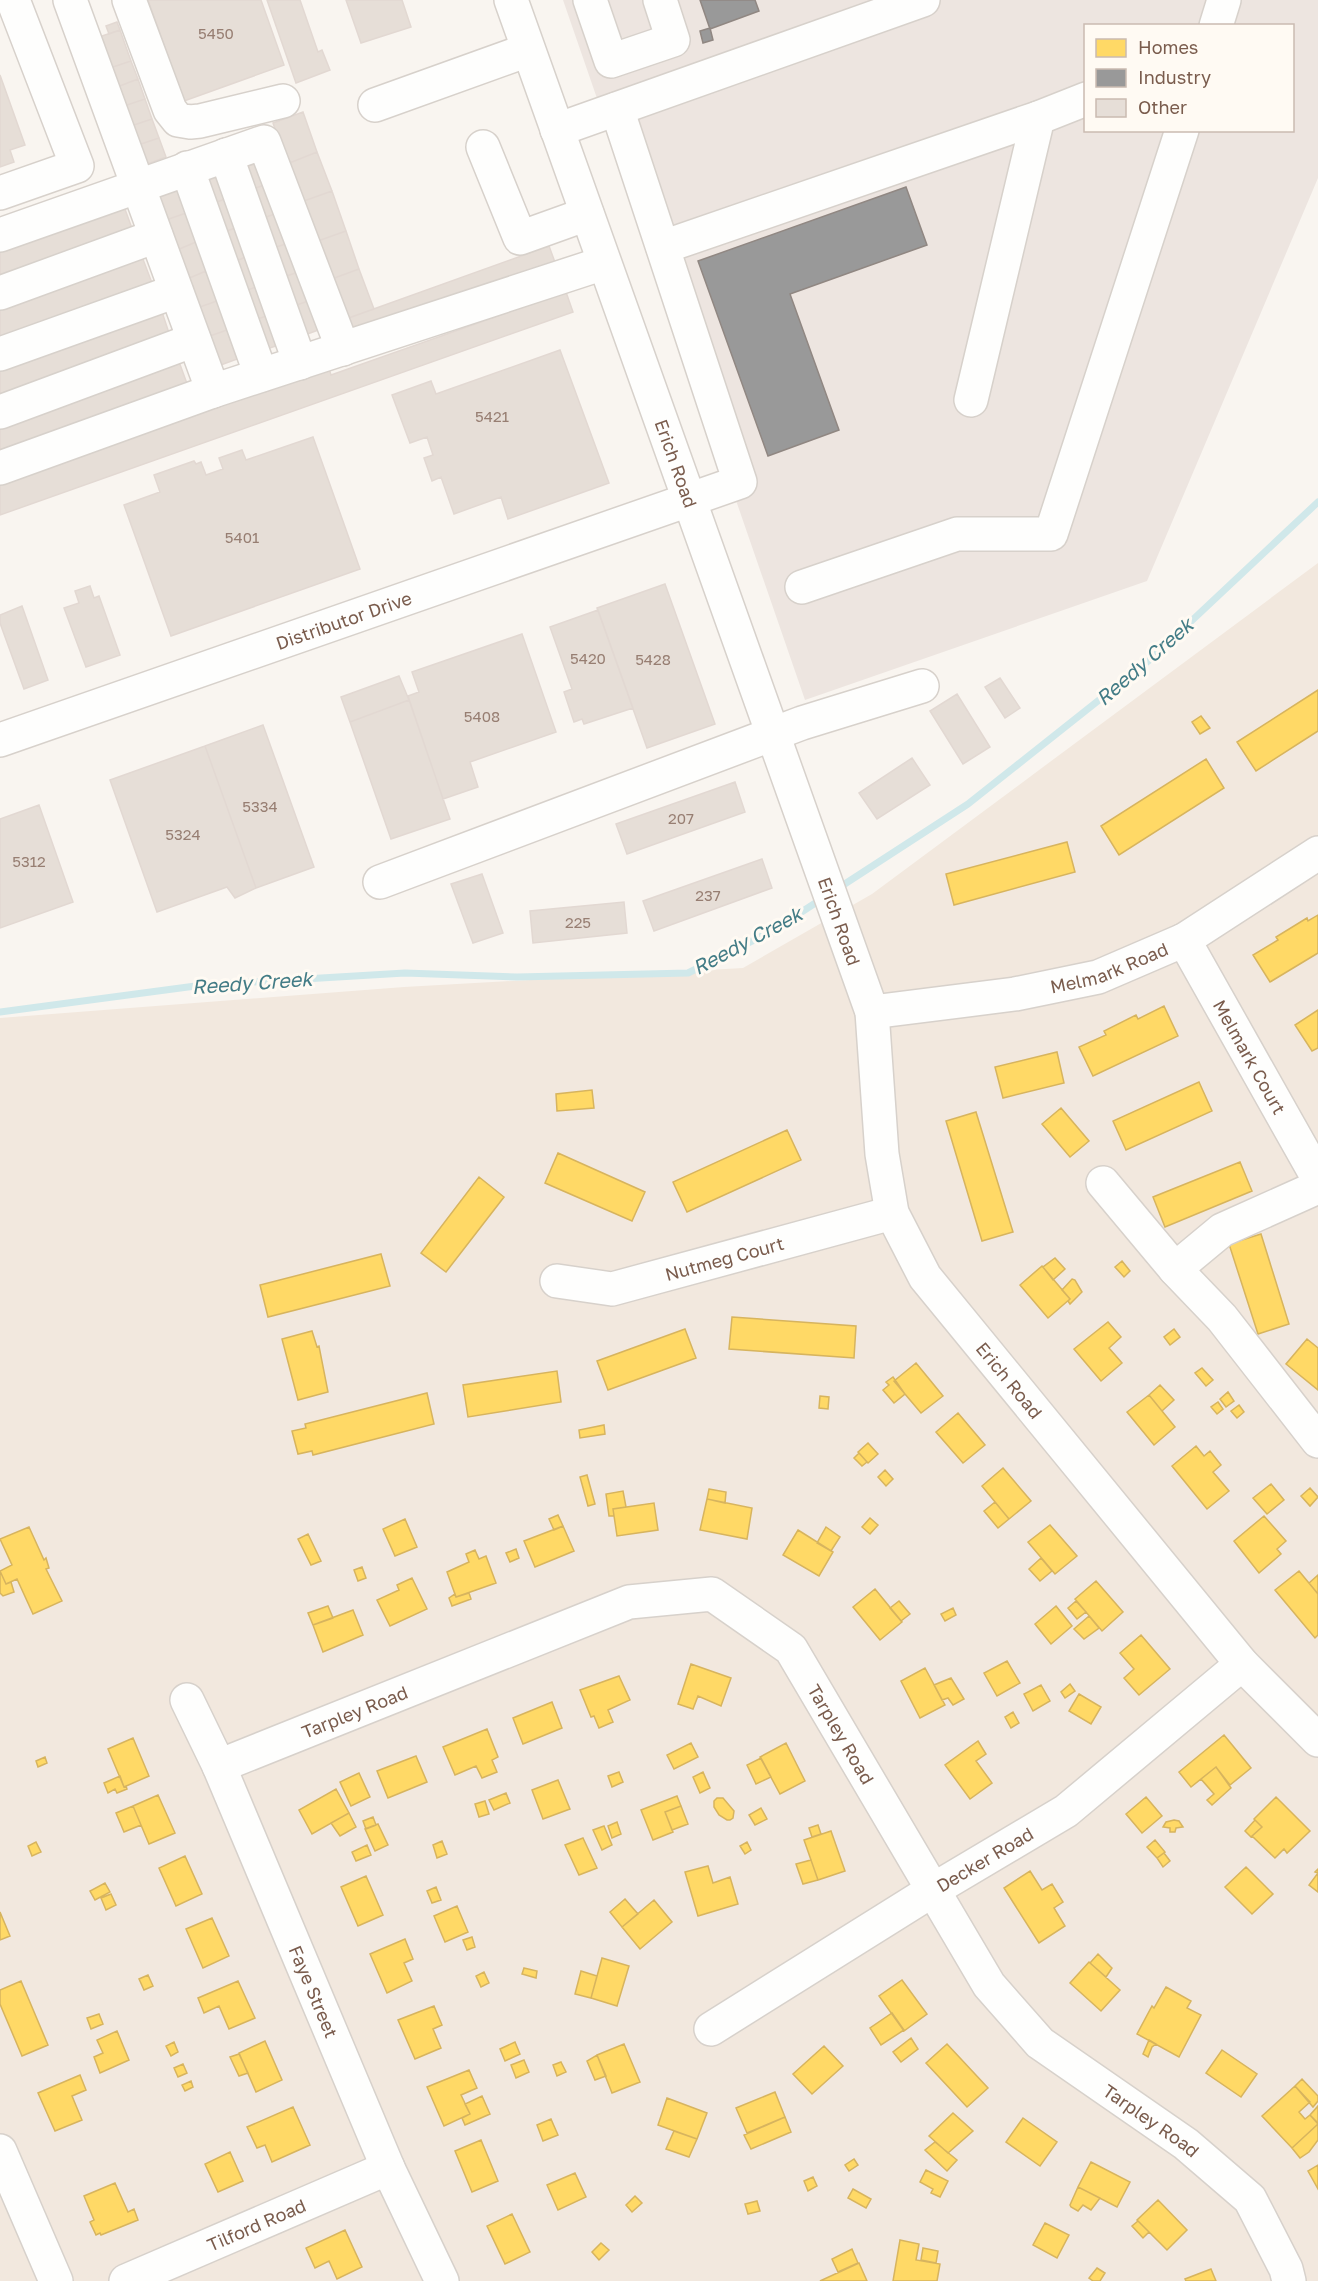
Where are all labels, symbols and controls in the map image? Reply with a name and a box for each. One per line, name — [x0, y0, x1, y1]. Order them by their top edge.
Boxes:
house number: 5450 — [198, 24, 234, 42]
legend — [1084, 24, 1294, 132]
text: Homes — [1138, 36, 1198, 58]
text: Industry — [1138, 66, 1211, 88]
text: Other — [1138, 96, 1187, 118]
house number: 5421 — [475, 407, 509, 425]
street label: Erich Road — [650, 416, 702, 511]
house number: 5401 — [225, 528, 259, 546]
street label: Distributor Drive — [273, 586, 414, 654]
water label: Reedy Creek — [1091, 611, 1200, 710]
house number: 5420 — [570, 649, 606, 667]
house number: 5428 — [635, 650, 671, 668]
house number: 5408 — [464, 707, 500, 725]
house number: 5334 — [242, 797, 278, 815]
house number: 207 — [668, 809, 694, 827]
house number: 5324 — [165, 825, 201, 843]
house number: 5312 — [12, 852, 46, 870]
street label: Erich Road — [814, 874, 865, 968]
house number: 237 — [695, 886, 721, 904]
water label: Reedy Creek — [688, 900, 809, 980]
house number: 225 — [565, 913, 591, 931]
street label: Melmark Road — [1048, 937, 1171, 998]
water label: Reedy Creek — [191, 966, 316, 999]
street label: Melmark Court — [1209, 996, 1291, 1118]
street label: Nutmeg Court — [662, 1232, 786, 1285]
street label: Erich Road — [972, 1337, 1047, 1423]
street label: Tarpley Road — [803, 1680, 879, 1788]
street label: Tarpley Road — [298, 1681, 411, 1743]
street label: Decker Road — [932, 1822, 1037, 1897]
street label: Faye Street — [285, 1942, 343, 2041]
street label: Tarpley Road — [1099, 2079, 1204, 2162]
street label: Tilford Road — [204, 2194, 309, 2256]

